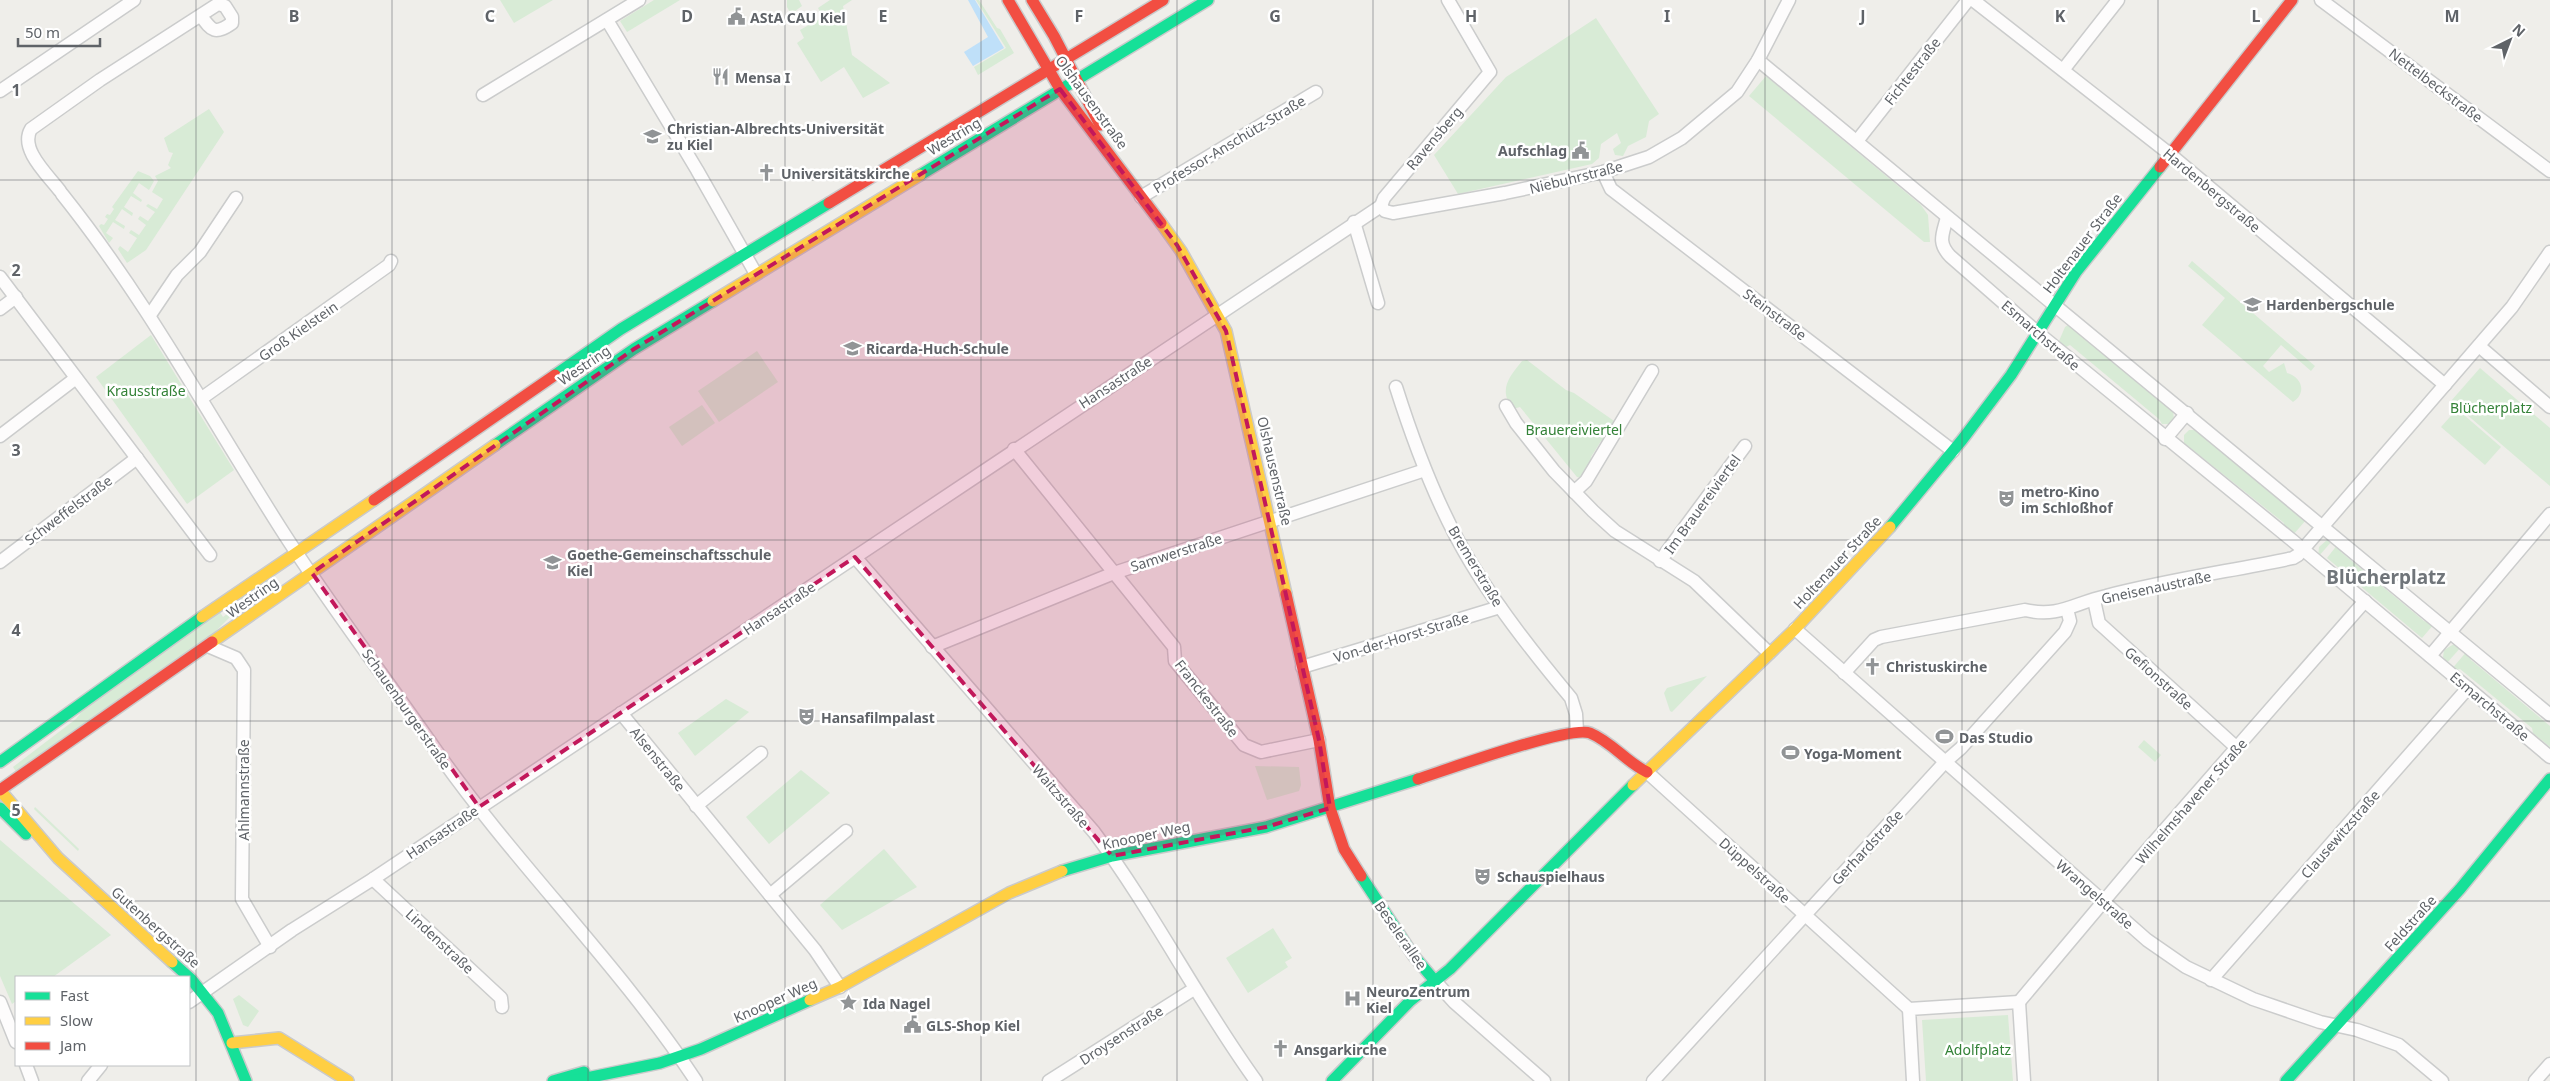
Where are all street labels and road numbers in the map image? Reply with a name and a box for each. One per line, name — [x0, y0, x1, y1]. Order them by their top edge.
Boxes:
street label: Fichtestraße — [1880, 33, 1944, 109]
street label: Nettelbeckstraße — [2385, 43, 2487, 127]
street label: Olshausenstraße — [1052, 51, 1133, 153]
street label: Professor-Anschütz-Straße — [1149, 91, 1309, 197]
street label: Ravensberg — [1402, 102, 1466, 174]
street label: Westring — [924, 113, 984, 159]
street label: Hardenbergstraße — [2159, 144, 2265, 236]
street label: Niebuhrstraße — [1527, 156, 1625, 198]
street label: Holtenauer Straße — [2038, 189, 2126, 297]
street label: Steinstraße — [1739, 284, 1811, 344]
street label: Esmarchstraße — [1998, 296, 2084, 374]
street label: Groß Kielstein — [255, 297, 341, 365]
street label: Westring — [554, 341, 614, 389]
street label: Hansastraße — [1075, 351, 1155, 413]
street label: Olshausenstraße — [1253, 415, 1297, 528]
street label: Im Brauereiviertel — [1659, 450, 1745, 558]
street label: Schweffelstraße — [20, 471, 116, 549]
street label: Holtenauer Straße — [1789, 511, 1885, 613]
street label: Bremerstraße — [1444, 522, 1508, 610]
street label: Samwerstraße — [1128, 528, 1224, 576]
street label: Gneisenaustraße — [2099, 566, 2213, 608]
street label: Westring — [222, 572, 282, 622]
street label: Hansastraße — [739, 577, 819, 639]
street label: Von-der-Horst-Straße — [1331, 607, 1471, 667]
street label: Gefionstraße — [2121, 642, 2197, 714]
street label: Schauenburgerstraße — [358, 645, 456, 773]
street label: Franckestraße — [1171, 655, 1243, 741]
street label: Esmarchstraße — [2446, 667, 2534, 745]
street label: Alsenstraße — [626, 723, 690, 795]
street label: Wilhelmshavener Straße — [2131, 734, 2251, 868]
street label: Ahlmannstraße — [234, 739, 253, 841]
street label: Waitzstraße — [1028, 760, 1094, 832]
street label: Clausewitzstraße — [2296, 786, 2384, 882]
street label: Hansastraße — [402, 801, 482, 863]
street label: Gerhardstraße — [1827, 805, 1907, 889]
street label: Knooper Weg — [1100, 816, 1192, 854]
street label: Düppelstraße — [1715, 833, 1795, 907]
street label: Wrangelstraße — [2052, 855, 2138, 933]
street label: Gutenbergstraße — [108, 882, 204, 972]
street label: Feldstraße — [2380, 891, 2440, 955]
street label: Beselerallee — [1370, 897, 1432, 973]
street label: Lindenstraße — [402, 905, 478, 978]
street label: Knooper Weg — [730, 973, 820, 1027]
street label: Droysenstraße — [1076, 1001, 1167, 1069]

